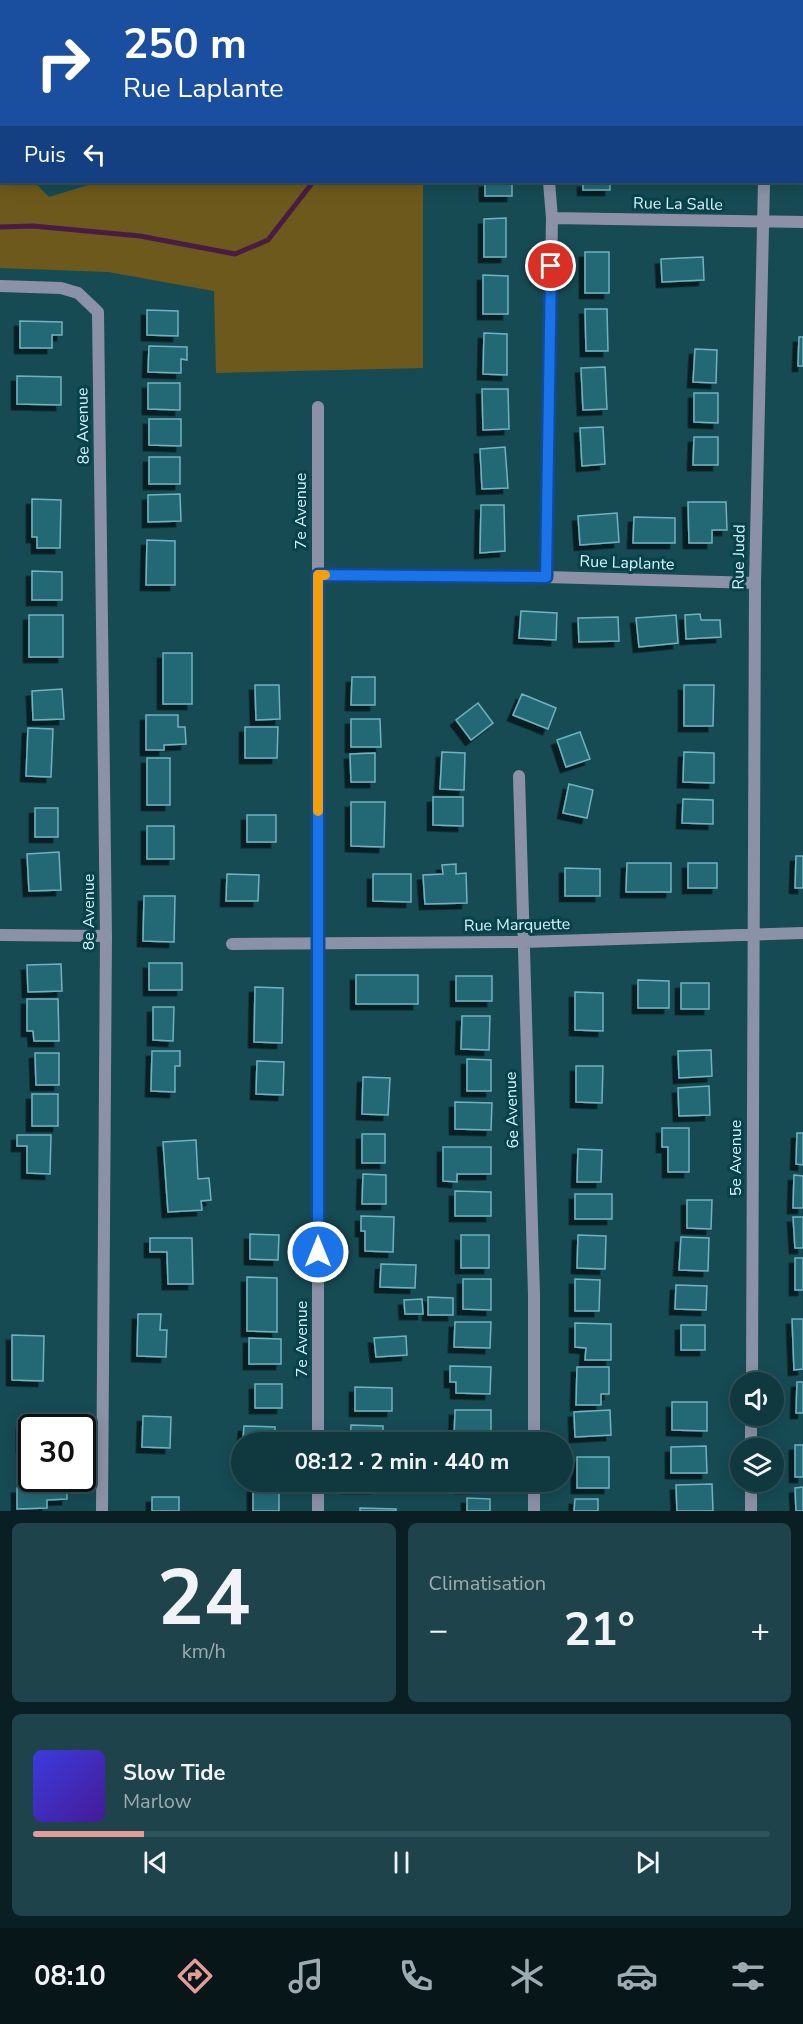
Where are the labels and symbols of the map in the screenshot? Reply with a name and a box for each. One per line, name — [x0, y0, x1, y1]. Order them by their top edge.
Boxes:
street label: Rue La Salle — [633, 192, 723, 216]
pin — [525, 240, 576, 291]
street label: 8e Avenue — [71, 387, 95, 465]
street label: 7e Avenue — [290, 473, 312, 549]
street label: Rue Judd — [727, 524, 751, 590]
street label: Rue Laplante — [579, 550, 675, 576]
street label: 8e Avenue — [78, 874, 100, 950]
street label: Rue Marquette — [464, 913, 570, 937]
street label: 6e Avenue — [500, 1071, 524, 1149]
street label: 5e Avenue — [725, 1120, 747, 1196]
position arrow — [286, 1220, 350, 1284]
street label: 7e Avenue — [291, 1301, 313, 1377]
speed limit sign: 30 — [18, 1414, 96, 1492]

